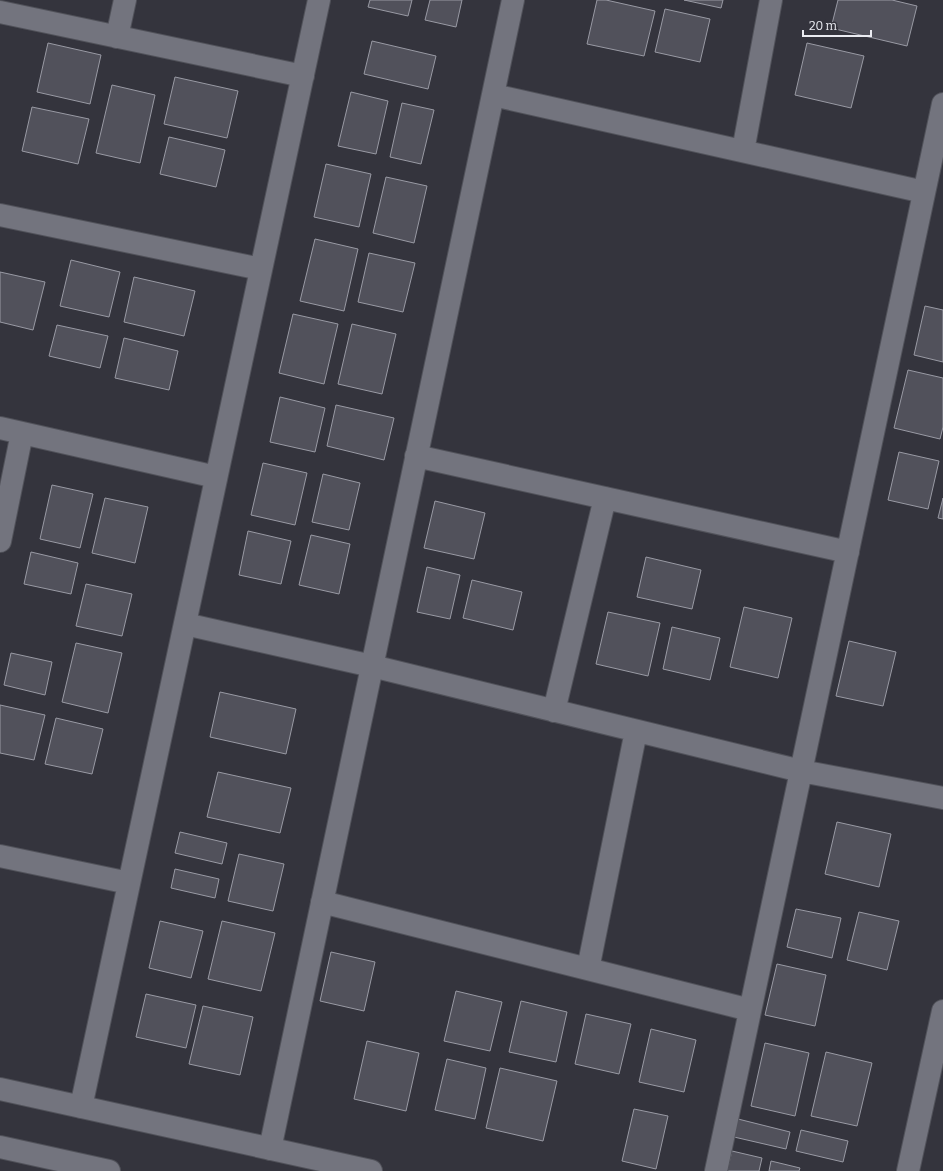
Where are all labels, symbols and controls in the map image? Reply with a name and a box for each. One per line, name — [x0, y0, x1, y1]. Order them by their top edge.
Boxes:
scale bar — [803, 12, 871, 38]
text: 20 m — [809, 19, 838, 33]

